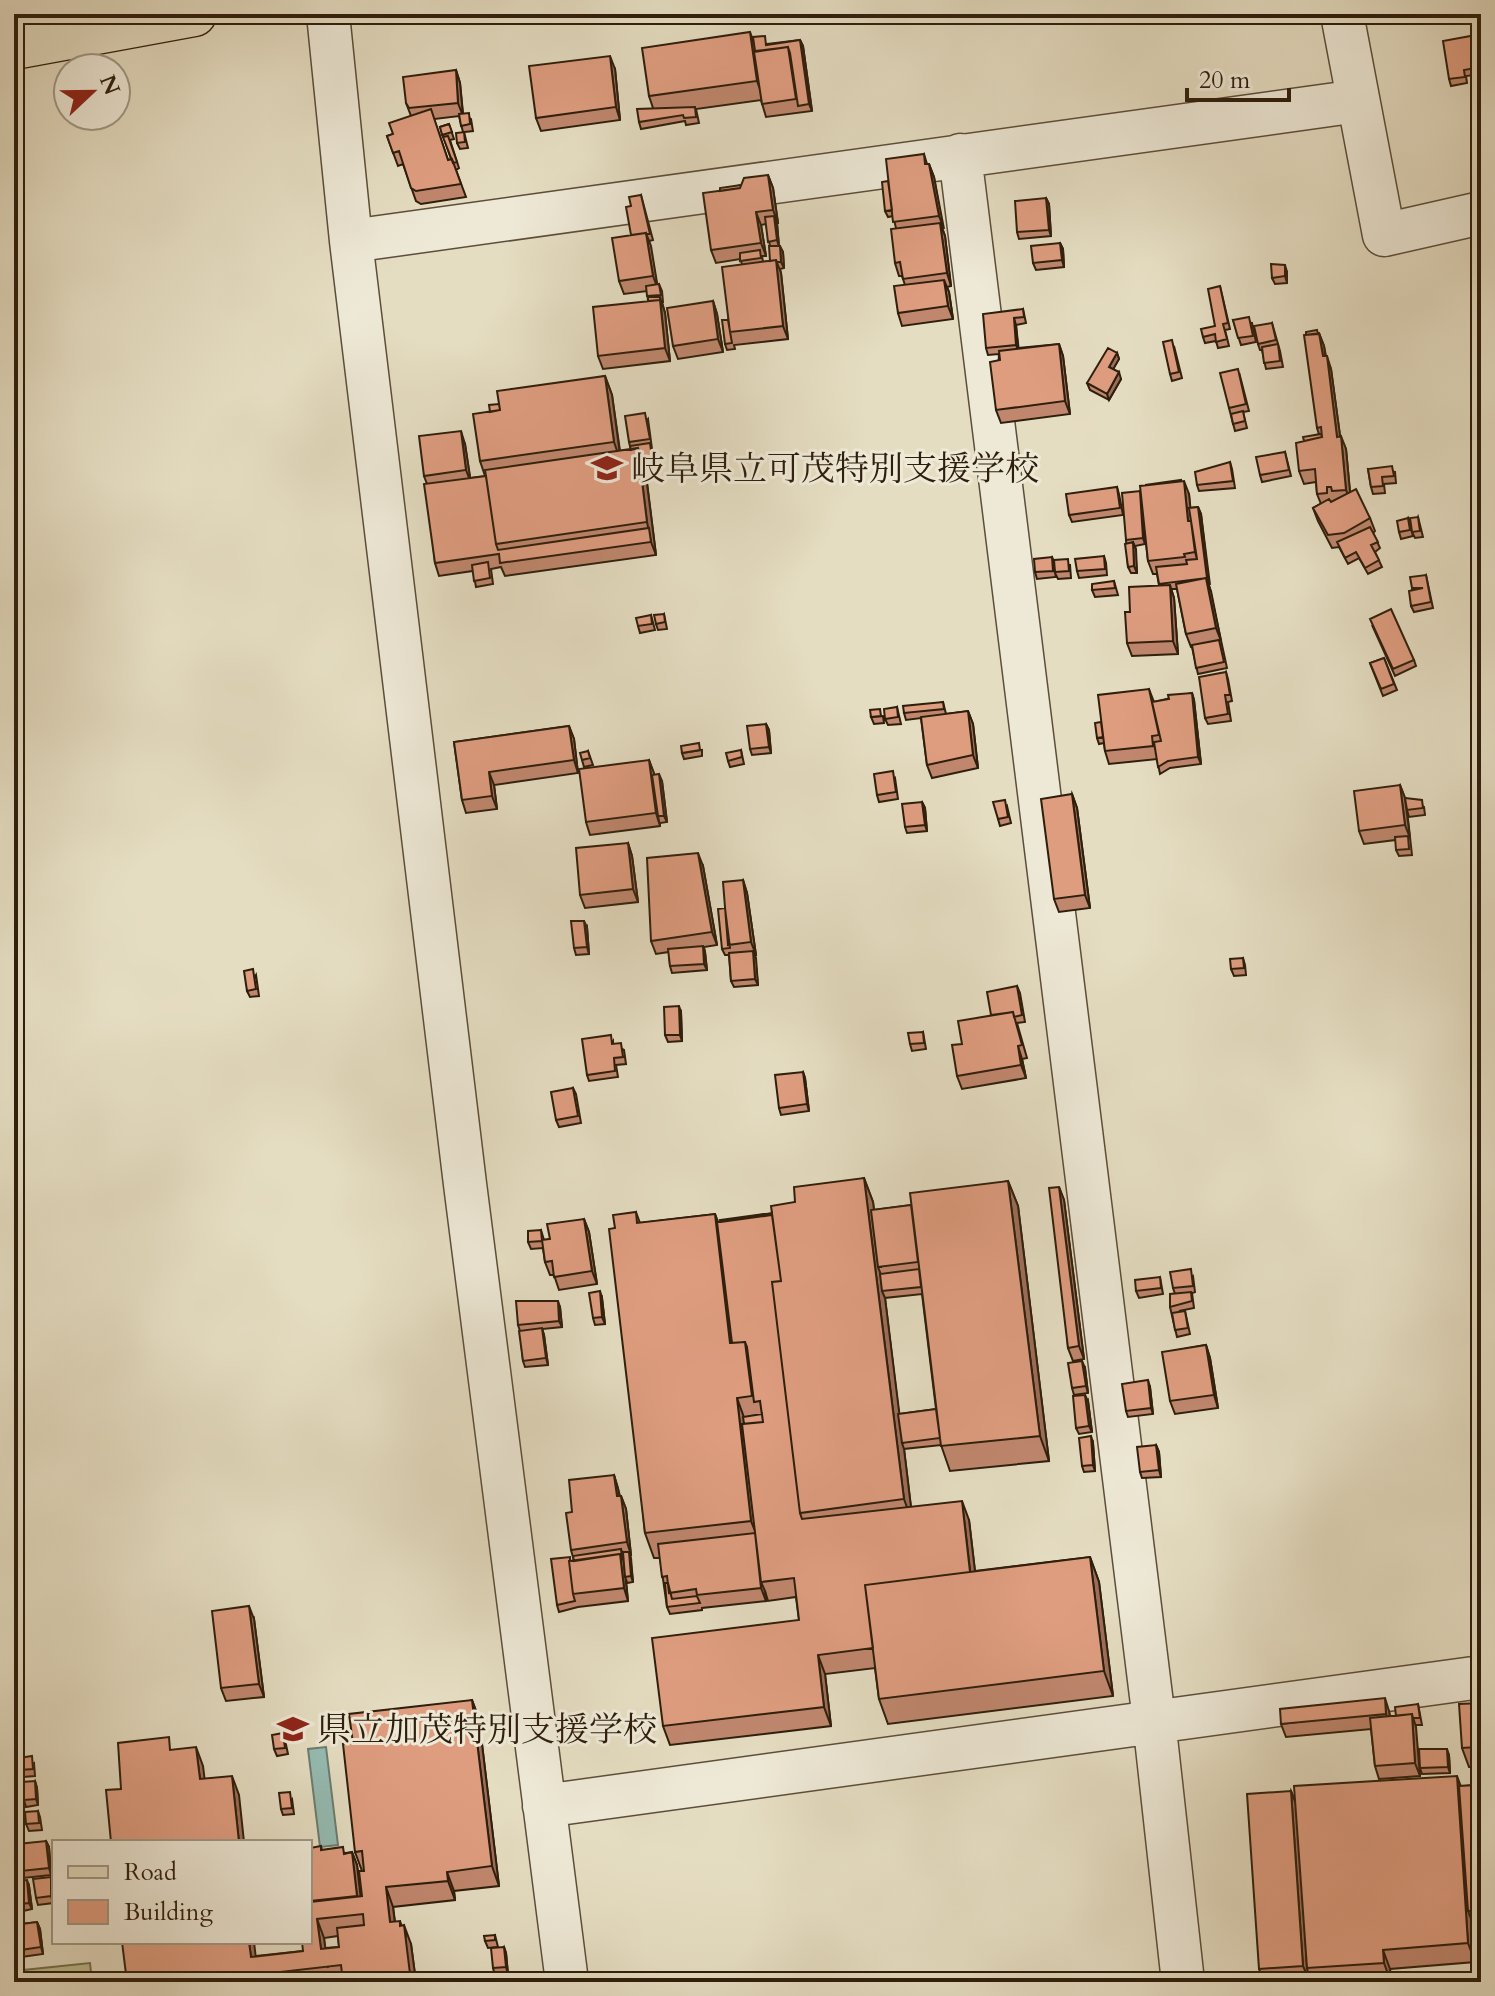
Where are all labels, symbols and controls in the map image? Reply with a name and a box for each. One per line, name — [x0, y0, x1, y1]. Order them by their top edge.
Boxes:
north arrow — [52, 52, 132, 132]
scale bar — [1187, 52, 1289, 102]
text: 20 m — [1199, 64, 1251, 97]
text: N — [92, 70, 127, 99]
place label: 岐阜県立可茂特別支援学校 — [631, 446, 1039, 492]
school or university icon: 岐阜県立可茂特別支援学校 — [590, 451, 624, 485]
place label: 県立加茂特別支援学校 — [317, 1707, 657, 1753]
school or university icon: 県立加茂特別支援学校 — [276, 1712, 310, 1746]
legend — [52, 1840, 312, 1944]
text: Road — [124, 1856, 177, 1889]
text: Building — [124, 1896, 214, 1929]

